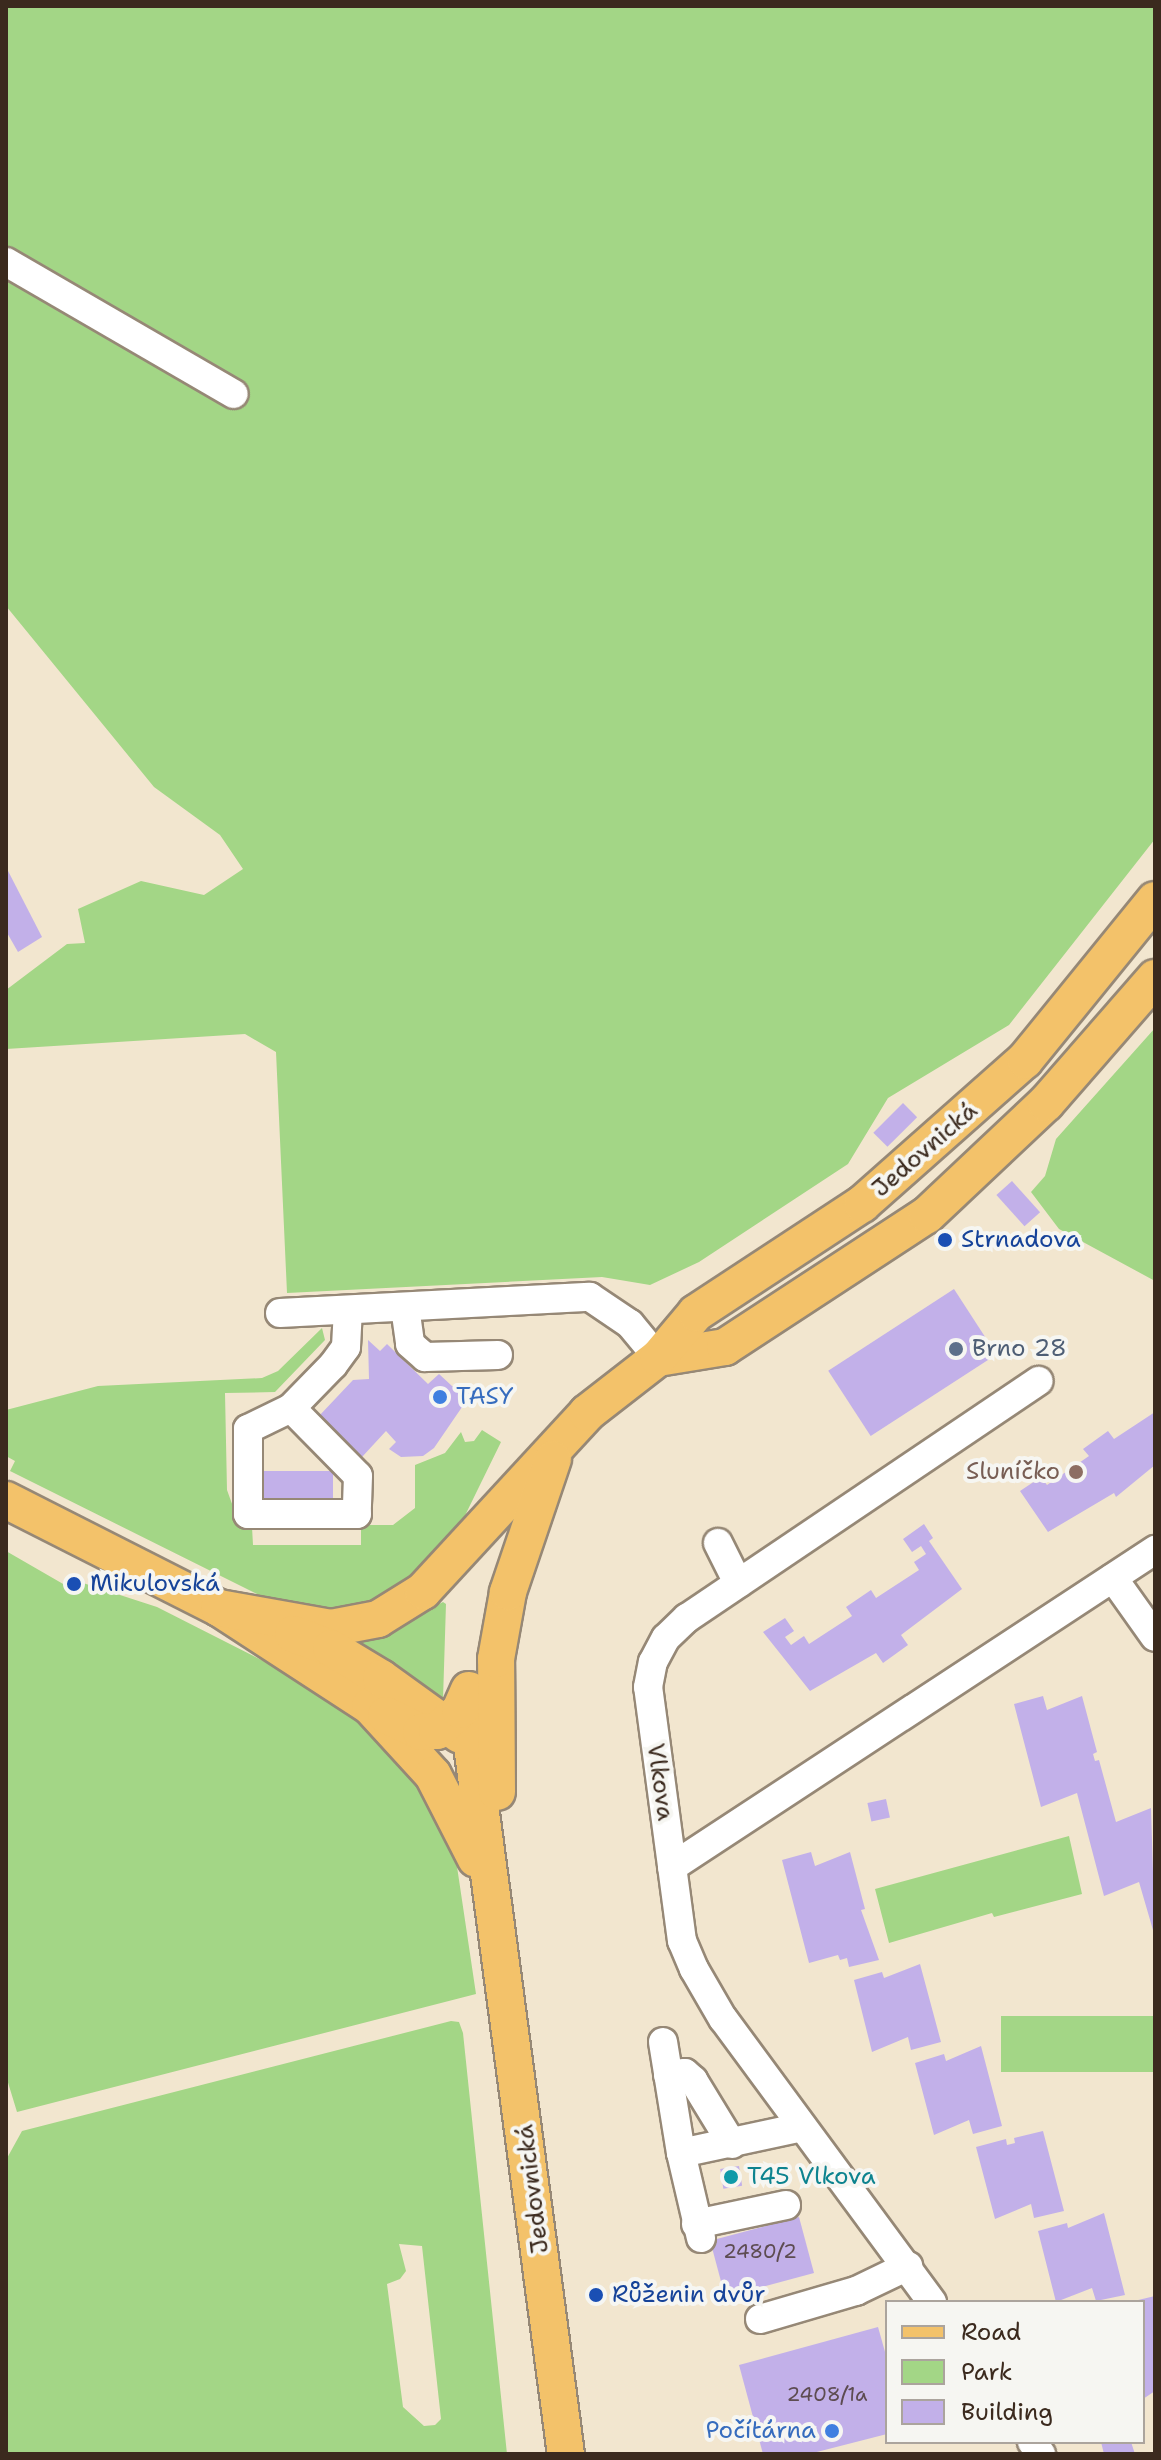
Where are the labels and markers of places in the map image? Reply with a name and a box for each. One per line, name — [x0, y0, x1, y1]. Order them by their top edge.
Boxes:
place label: Strnadova — [961, 1226, 1081, 1254]
marker: Strnadova — [936, 1231, 954, 1249]
place label: Brno 28 — [972, 1335, 1067, 1363]
marker: Brno 28 — [947, 1340, 965, 1358]
place label: TASY — [456, 1383, 513, 1411]
marker: TASY — [431, 1388, 449, 1406]
place label: Sluníčko — [966, 1458, 1060, 1486]
marker: Sluníčko — [1067, 1463, 1085, 1481]
place label: Mikulovská — [90, 1570, 220, 1598]
marker: Mikulovská — [65, 1575, 83, 1593]
place label: T45 Vlkova — [747, 2163, 876, 2191]
marker: T45 Vlkova — [722, 2168, 740, 2186]
place label: Růženin dvůr — [612, 2281, 766, 2309]
marker: Růženin dvůr — [587, 2286, 605, 2304]
place label: Počítárna — [706, 2417, 816, 2445]
marker: Počítárna — [823, 2422, 841, 2440]

